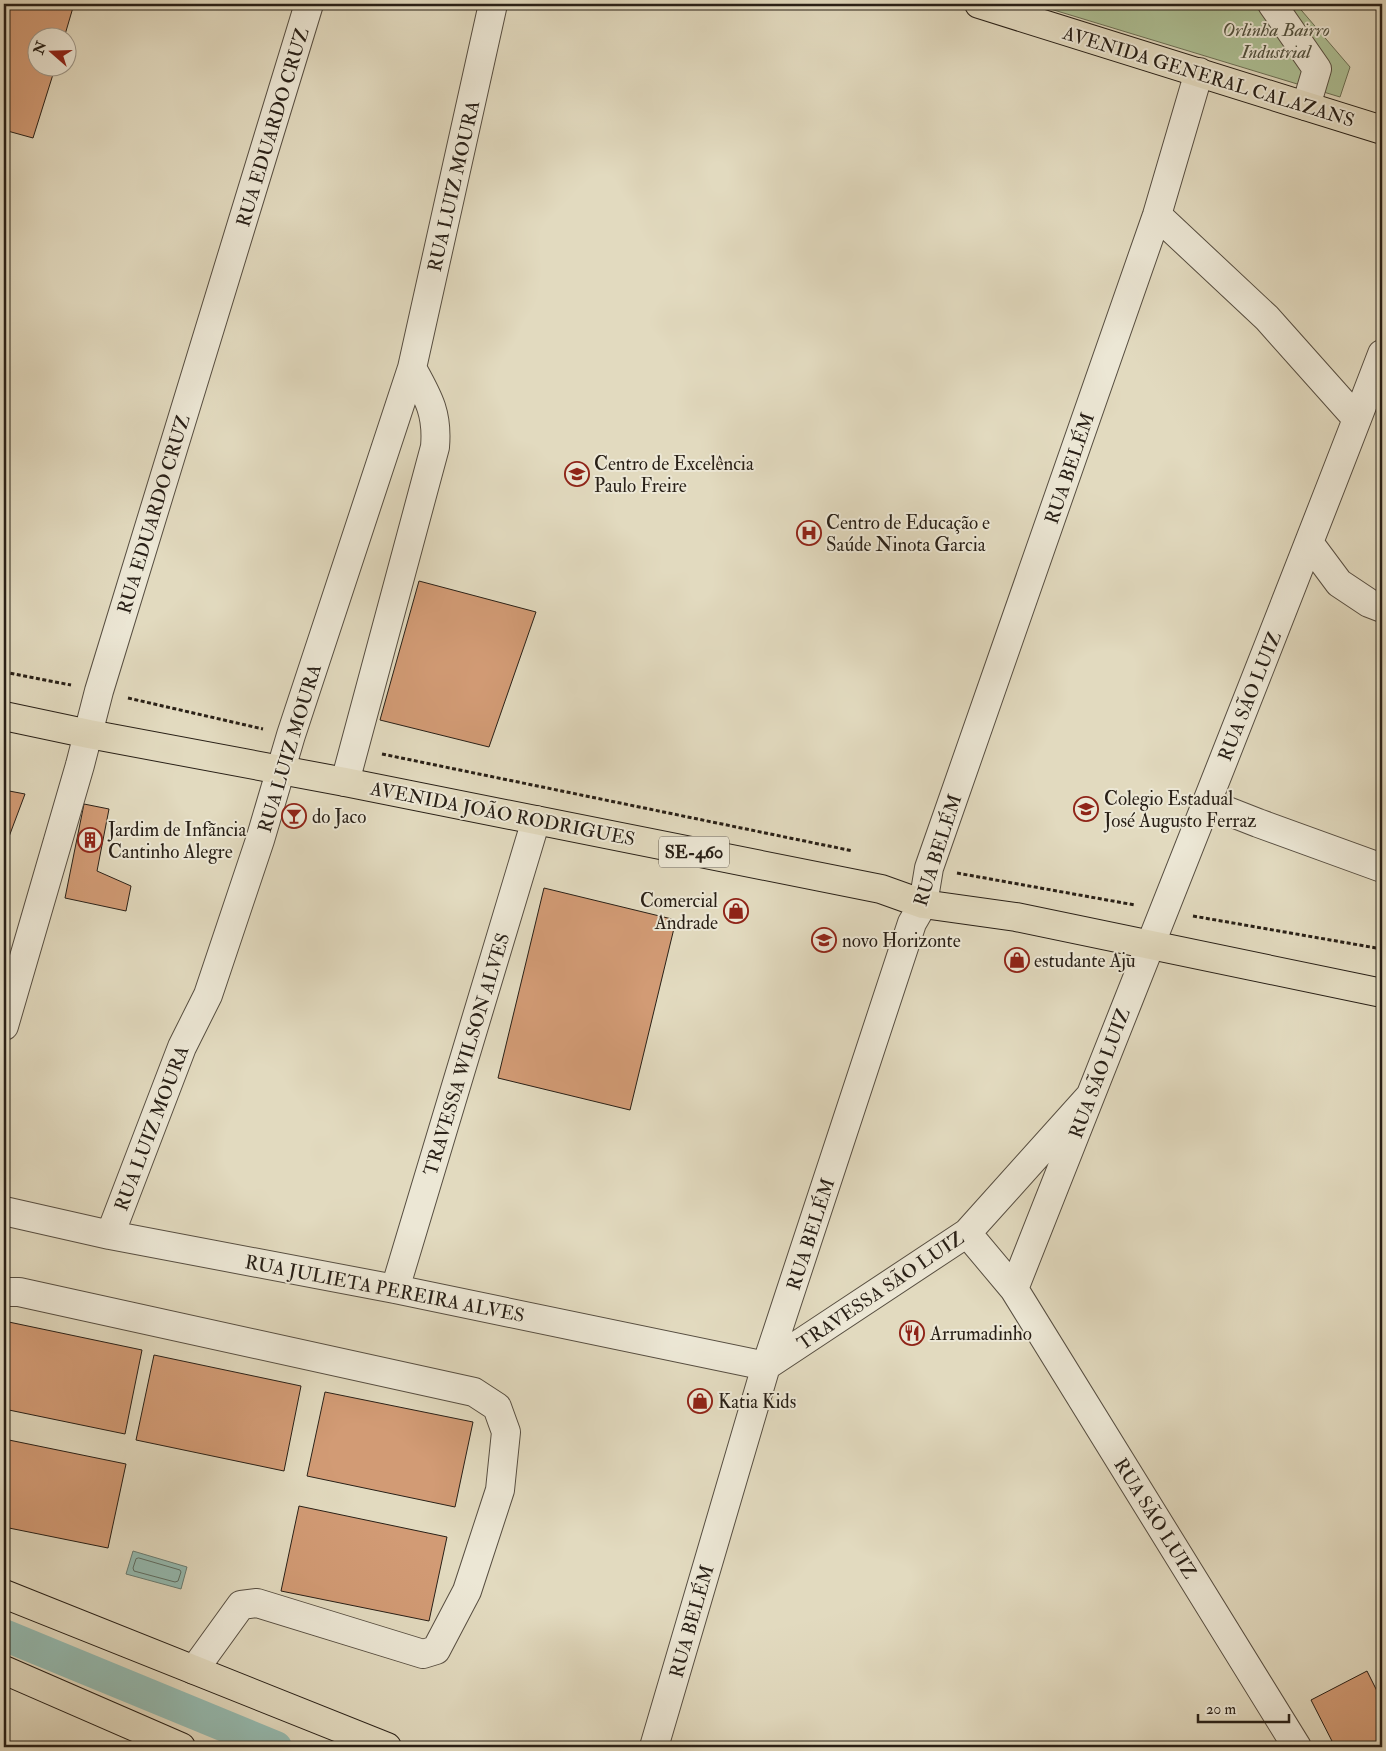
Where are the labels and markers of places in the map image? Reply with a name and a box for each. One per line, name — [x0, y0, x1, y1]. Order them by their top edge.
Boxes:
place label: Centro de Excelência Paulo Freire — [594, 452, 754, 498]
school or university icon: Centro de Excelência Paulo Freire — [564, 461, 590, 487]
place label: Centro de Educação e Saúde Ninota Garcia — [826, 511, 990, 557]
hospital icon: Centro de Educação e Saúde Ninota Garcia — [796, 520, 822, 546]
place label: Colegio Estadual José Augusto Ferraz — [1103, 787, 1256, 833]
school or university icon: Colegio Estadual José Augusto Ferraz — [1073, 796, 1099, 822]
bar icon: do Jaco — [281, 803, 307, 829]
place label: do Jaco — [312, 805, 366, 829]
place label: Jardim de Infãncia Cantinho Alegre — [107, 818, 246, 864]
building icon: Jardim de Infãncia Cantinho Alegre — [77, 827, 103, 853]
place label: Comercial Andrade — [640, 889, 718, 935]
shop icon: Comercial Andrade — [723, 898, 749, 924]
school or university icon: novo Horizonte — [811, 927, 837, 953]
place label: novo Horizonte — [842, 929, 961, 953]
shop icon: estudante Aju — [1004, 947, 1030, 973]
place label: estudante Aju — [1034, 949, 1136, 973]
restaurant icon: Arrumadinho — [899, 1320, 925, 1346]
place label: Arrumadinho — [929, 1322, 1032, 1346]
shop icon: Katia Kids — [687, 1388, 713, 1414]
place label: Katia Kids — [718, 1390, 796, 1414]

